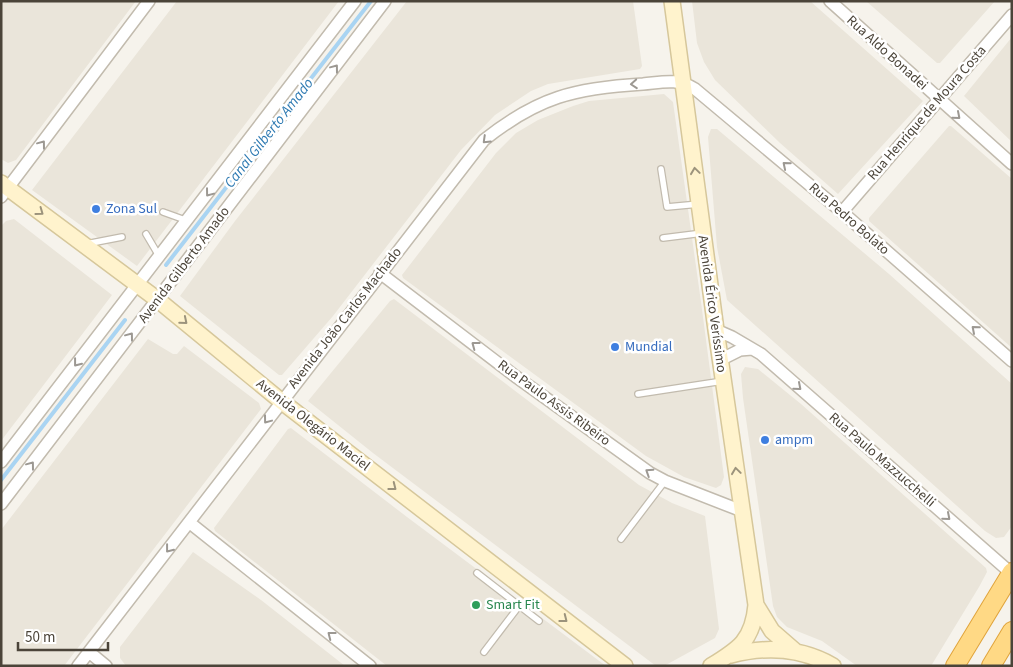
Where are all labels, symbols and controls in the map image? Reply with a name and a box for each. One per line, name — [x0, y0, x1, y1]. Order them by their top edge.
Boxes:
street label: Rua Aldo Bonadei — [842, 11, 932, 95]
street label: Rua Henrique de Moura Costa — [863, 41, 991, 185]
one-way arrow — [329, 65, 337, 74]
water label: Canal Gilberto Amado — [219, 73, 319, 192]
one-way arrow — [630, 79, 638, 90]
one-way arrow — [951, 110, 960, 119]
one-way arrow — [483, 134, 492, 143]
one-way arrow — [36, 141, 44, 150]
one-way arrow — [783, 162, 792, 171]
one-way arrow — [690, 167, 700, 176]
street label: Rua Pedro Bolato — [804, 178, 894, 260]
one-way arrow — [206, 187, 215, 197]
place label: Zona Sul — [106, 199, 157, 219]
marker: Zona Sul — [90, 203, 102, 215]
street label: Avenida Gilberto Amado — [133, 203, 235, 327]
one-way arrow — [34, 207, 43, 215]
street label: Avenida Érico Veríssimo — [692, 234, 732, 374]
street label: Avenida João Carlos Machado — [283, 243, 407, 393]
one-way arrow — [178, 316, 187, 324]
one-way arrow — [972, 326, 981, 335]
one-way arrow — [124, 333, 132, 342]
place label: Mundial — [625, 337, 673, 357]
marker: Mundial — [609, 341, 621, 353]
one-way arrow — [472, 343, 481, 351]
street label: Rua Paulo Assis Ribeiro — [494, 355, 614, 451]
one-way arrow — [75, 357, 83, 366]
street label: Avenida Olegário Maciel — [252, 374, 374, 476]
one-way arrow — [792, 381, 801, 389]
street label: Rua Paulo Mazzucchelli — [824, 408, 940, 512]
one-way arrow — [265, 414, 273, 423]
place label: ampm — [775, 430, 813, 450]
marker: ampm — [759, 434, 771, 446]
one-way arrow — [25, 461, 34, 471]
one-way arrow — [732, 466, 742, 475]
one-way arrow — [645, 469, 655, 478]
one-way arrow — [387, 482, 396, 490]
one-way arrow — [941, 511, 950, 520]
one-way arrow — [167, 543, 175, 552]
place label: Smart Fit — [486, 595, 540, 615]
marker: Smart Fit — [470, 599, 482, 611]
one-way arrow — [558, 613, 567, 621]
scale bar — [18, 620, 108, 652]
text: 50 m — [25, 627, 55, 648]
one-way arrow — [328, 632, 337, 641]

